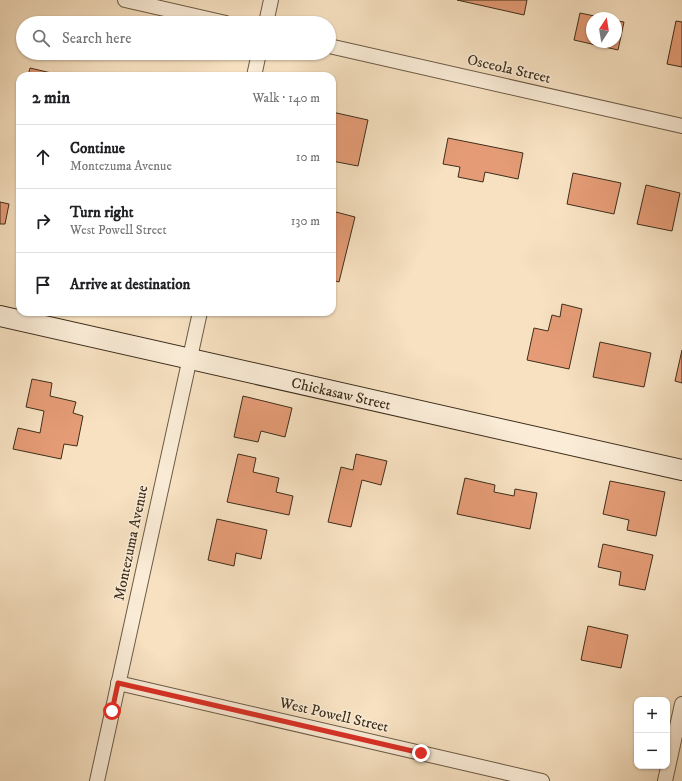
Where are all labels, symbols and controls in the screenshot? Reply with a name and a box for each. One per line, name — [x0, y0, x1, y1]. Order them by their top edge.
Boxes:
north arrow — [586, 12, 622, 48]
search box — [16, 16, 336, 60]
icon: search — [30, 27, 52, 49]
text: Search here — [62, 29, 131, 48]
street label: Osceola Street — [465, 50, 553, 88]
text: 2 min — [32, 87, 70, 109]
text: Walk · 140 m — [252, 90, 320, 106]
text: Continue — [70, 139, 125, 158]
icon: ahead — [32, 146, 54, 168]
text: 10 m — [296, 149, 320, 165]
text: Montezuma Avenue — [70, 158, 172, 174]
text: Turn right — [70, 203, 133, 222]
icon: right — [32, 210, 54, 232]
text: 130 m — [291, 213, 320, 229]
text: West Powell Street — [70, 222, 167, 238]
icon: arrive — [32, 274, 54, 296]
text: Arrive at destination — [70, 275, 190, 294]
street label: Chickasaw Street — [289, 373, 393, 415]
street label: Montezuma Avenue — [110, 484, 152, 602]
street label: West Powell Street — [277, 693, 391, 737]
map controls — [634, 697, 670, 769]
button: + — [634, 697, 670, 733]
route start — [103, 702, 121, 720]
button: − — [634, 733, 670, 769]
route end — [412, 744, 430, 762]

